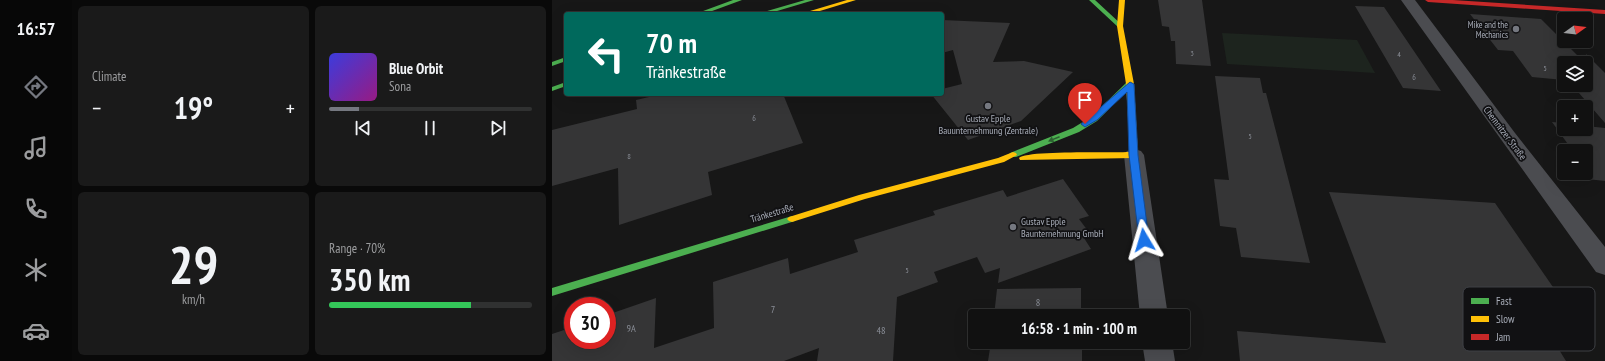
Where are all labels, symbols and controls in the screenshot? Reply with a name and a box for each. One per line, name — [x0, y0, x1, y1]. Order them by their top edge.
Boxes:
north arrow — [1557, 12, 1593, 48]
map controls — [1557, 12, 1593, 180]
text: 16:57 — [17, 17, 55, 40]
place label: Mike and the Mechanics — [1468, 19, 1508, 40]
text: 70 m — [646, 24, 697, 61]
marker: Mike and the Mechanics — [1511, 24, 1521, 34]
icon: left — [580, 28, 632, 80]
house number: 3 — [1190, 48, 1194, 58]
house number: 4 — [1397, 49, 1401, 59]
button: layers — [1557, 56, 1593, 92]
text: Blue Orbit — [389, 59, 443, 78]
text: Tränkestraße — [646, 60, 726, 83]
house number: 5 — [1543, 63, 1547, 73]
text: Climate — [92, 68, 126, 85]
house number: 6 — [1412, 72, 1416, 82]
icon: directions — [22, 73, 50, 101]
text: Sona — [389, 78, 411, 95]
pin — [1068, 83, 1102, 124]
text: 19° — [174, 88, 213, 127]
icon: arrive — [1074, 89, 1096, 111]
text: − — [92, 94, 101, 122]
text: + — [286, 94, 295, 122]
button: + — [1557, 100, 1593, 136]
marker: Gustav Epple Bauunternehmung (Zentrale) — [983, 101, 993, 111]
street label: Chemnitzer Straße — [1480, 103, 1530, 163]
place label: Gustav Epple Bauunternehmung (Zentrale) — [938, 112, 1038, 137]
house number: 6 — [752, 113, 756, 123]
icon: previous — [352, 117, 374, 139]
icon: pause — [419, 117, 441, 139]
icon: next — [487, 117, 509, 139]
house number: 5 — [1248, 131, 1252, 141]
icon: music — [22, 134, 50, 162]
one-way arrow — [1047, 136, 1059, 142]
button: − — [1557, 144, 1593, 180]
house number: 8 — [627, 151, 631, 161]
icon: phone — [22, 195, 50, 223]
street label: Tränkestraße — [749, 200, 795, 226]
place label: Gustav Epple Baunternehmung GmbH — [1021, 215, 1104, 240]
position arrow — [1123, 219, 1165, 261]
marker: Gustav Epple Baunternehmung GmbH — [1008, 222, 1018, 232]
text: 29 — [169, 231, 218, 298]
text: Range · 70% — [329, 240, 385, 257]
icon: climate — [22, 256, 50, 284]
text: 350 km — [329, 260, 410, 299]
house number: 5 — [905, 265, 909, 275]
legend — [1463, 287, 1595, 351]
text: km/h — [182, 291, 205, 308]
text: Fast — [1496, 294, 1512, 308]
house number: 8 — [1036, 296, 1040, 309]
speed limit sign: 30 — [564, 297, 616, 349]
house number: 7 — [771, 303, 775, 316]
text: Slow — [1496, 312, 1515, 326]
icon: car — [22, 317, 50, 345]
text: 16:58 · 1 min · 100 m — [1021, 319, 1137, 338]
house number: 9A — [626, 322, 636, 335]
house number: 48 — [877, 324, 886, 337]
text: Jam — [1495, 330, 1510, 344]

